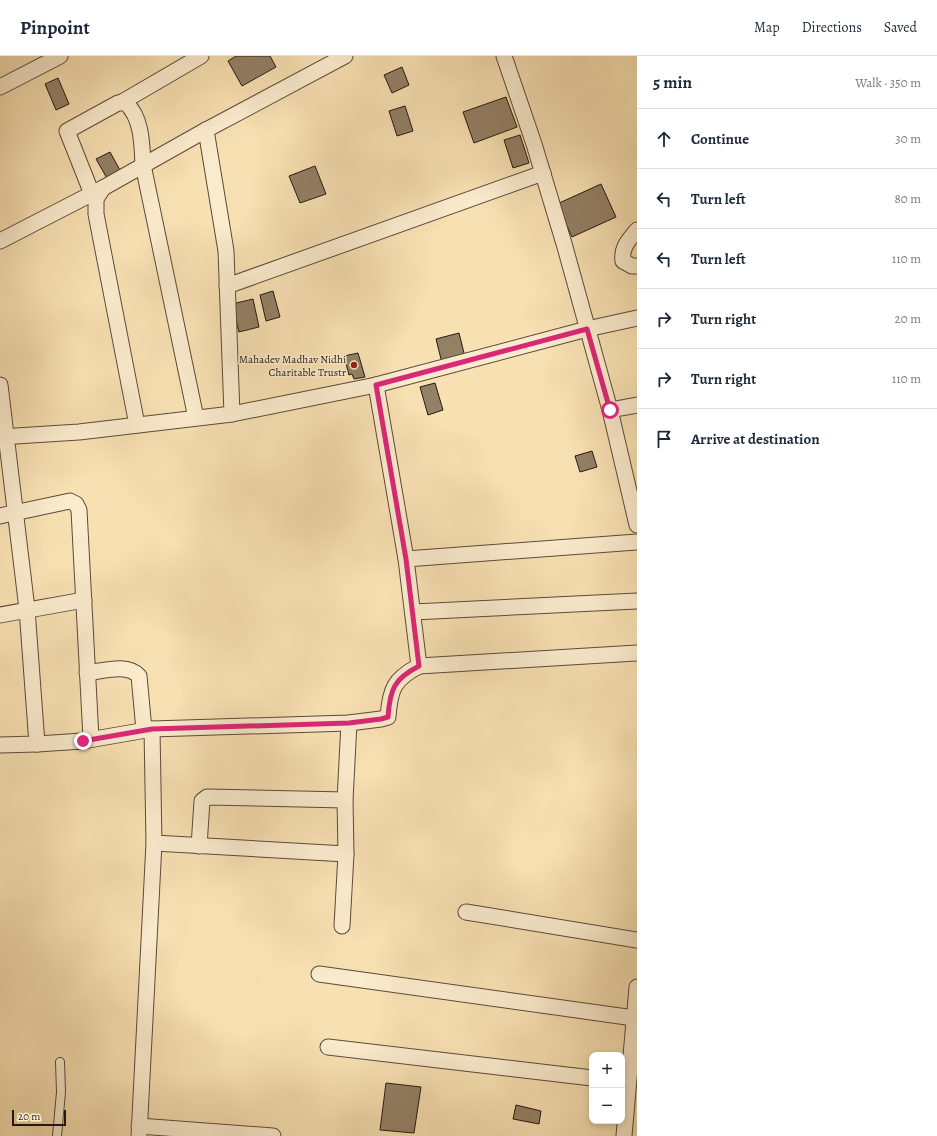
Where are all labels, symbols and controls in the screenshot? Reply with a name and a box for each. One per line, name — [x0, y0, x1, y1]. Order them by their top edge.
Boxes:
text: Pinpoint — [20, 15, 90, 41]
text: Map — [754, 18, 780, 37]
text: Directions — [802, 18, 862, 37]
text: Saved — [884, 18, 917, 37]
text: 5 min — [653, 71, 692, 94]
text: Walk · 350 m — [855, 74, 921, 91]
icon: ahead — [653, 128, 675, 150]
text: Continue — [691, 129, 749, 149]
text: 30 m — [895, 130, 921, 147]
icon: left — [653, 188, 675, 210]
text: Turn left — [691, 189, 746, 209]
text: 80 m — [894, 190, 921, 207]
icon: left — [653, 248, 675, 270]
text: Turn left — [691, 249, 746, 269]
text: 110 m — [892, 250, 921, 267]
icon: right — [653, 308, 675, 330]
text: Turn right — [691, 309, 756, 329]
text: 20 m — [895, 310, 921, 327]
place label: Mahadev Madhav Nidhi Charitable Trustr — [239, 352, 346, 380]
marker: Mahadev Madhav Nidhi Charitable Trustr — [349, 360, 359, 370]
icon: right — [653, 368, 675, 390]
text: Turn right — [691, 369, 756, 389]
text: 110 m — [892, 370, 921, 387]
route start — [601, 401, 619, 419]
icon: arrive — [653, 428, 675, 450]
text: Arrive at destination — [691, 429, 820, 449]
route end — [74, 732, 92, 750]
map controls — [589, 1052, 625, 1124]
button: + — [589, 1052, 625, 1088]
button: − — [589, 1088, 625, 1124]
scale bar — [12, 1108, 66, 1127]
text: 20 m — [18, 1109, 40, 1124]

